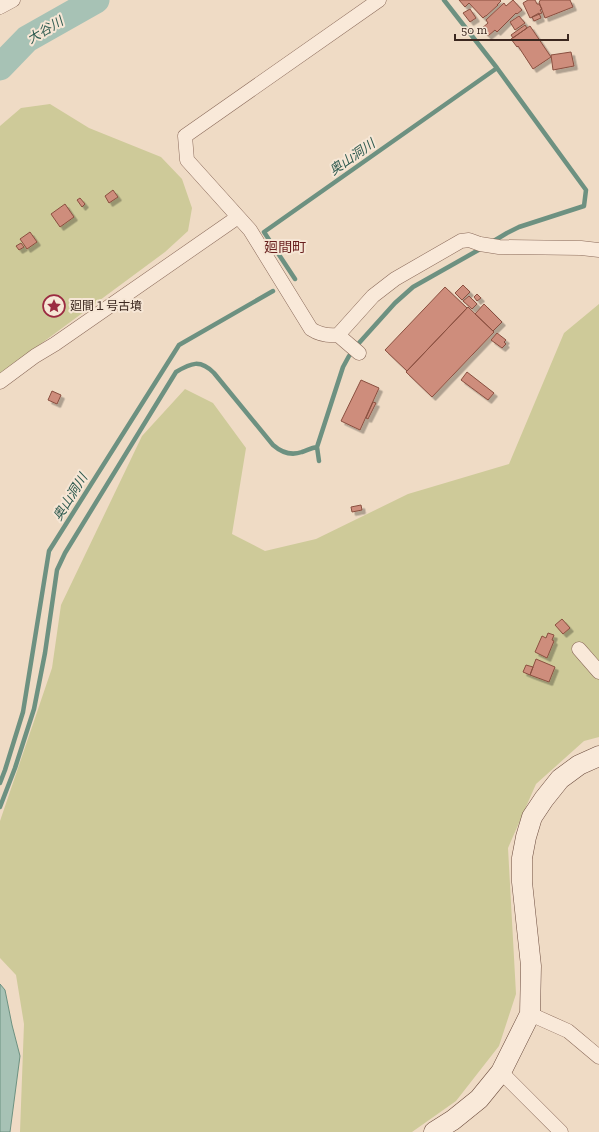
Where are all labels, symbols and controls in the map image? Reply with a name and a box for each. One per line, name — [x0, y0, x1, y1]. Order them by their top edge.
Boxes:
water label: 大谷川 — [24, 13, 67, 46]
scale bar — [455, 16, 568, 42]
text: 50 m — [461, 23, 488, 37]
water label: 奥山洞川 — [326, 135, 379, 178]
district label: 廻間町 — [264, 239, 306, 256]
place icon: 廻間１号古墳 — [41, 293, 67, 319]
place label: 廻間１号古墳 — [70, 299, 142, 313]
water label: 奥山洞川 — [50, 469, 91, 523]

